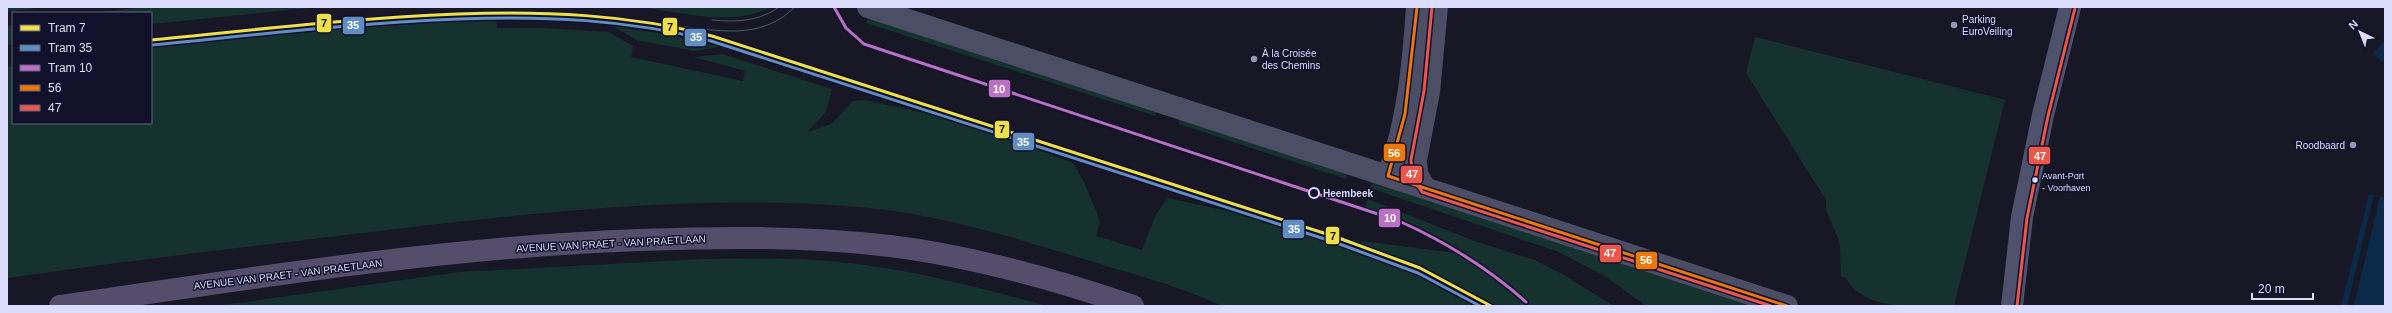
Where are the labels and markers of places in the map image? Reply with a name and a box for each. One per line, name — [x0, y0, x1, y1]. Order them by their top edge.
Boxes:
place label: Parking EuroVeiling — [1962, 14, 2013, 37]
marker: Parking EuroVeiling — [1949, 20, 1959, 30]
place label: À la Croisée des Chemins — [1262, 47, 1320, 71]
marker: À la Croisée des Chemins — [1249, 54, 1259, 64]
place label: Roodbaard — [2296, 140, 2345, 151]
marker: Roodbaard — [2348, 140, 2358, 150]
place label: Avant-Port - Voorhaven — [2042, 171, 2091, 193]
marker: Avant-Port - Voorhaven — [2030, 175, 2040, 185]
marker: Heembeek — [1308, 187, 1320, 199]
place label: Heembeek — [1323, 188, 1373, 199]

